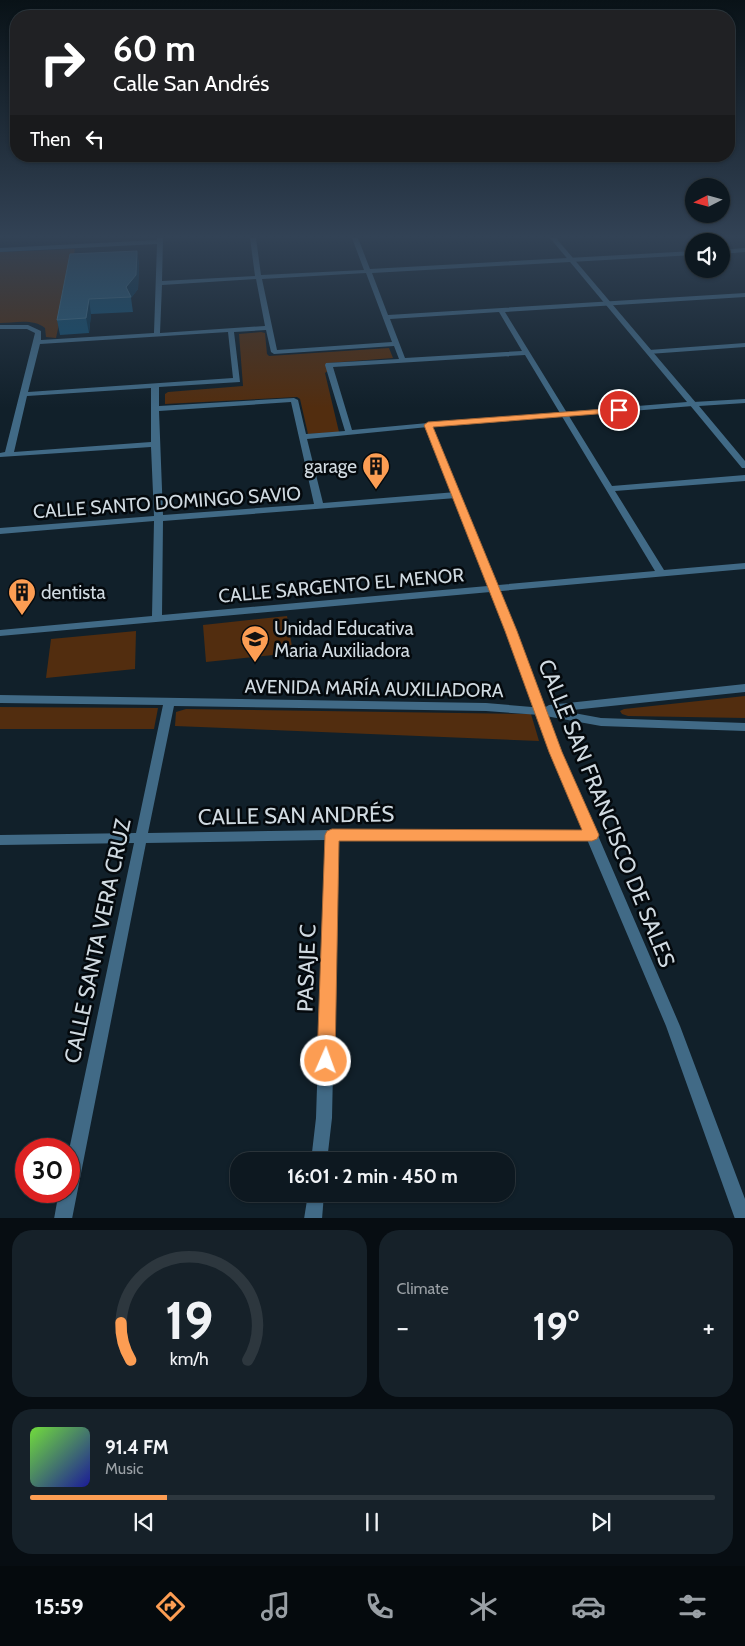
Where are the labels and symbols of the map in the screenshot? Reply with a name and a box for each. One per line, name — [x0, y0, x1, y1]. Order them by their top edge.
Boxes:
north arrow — [685, 178, 730, 222]
pin — [598, 389, 640, 431]
building icon: garage — [361, 451, 391, 490]
place label: garage — [304, 455, 357, 478]
street label: CALLE SANTO DOMINGO SAVIO — [32, 482, 302, 523]
street label: CALLE SARGENTO EL MENOR — [217, 563, 465, 608]
building icon: dentista — [7, 577, 37, 616]
place label: dentista — [41, 581, 106, 604]
place label: Unidad Educativa Maria Auxiliadora — [274, 617, 414, 662]
school or university icon: Unidad Educativa Maria Auxiliadora — [240, 624, 270, 663]
street label: CALLE SAN FRANCISCO DE SALES — [532, 655, 681, 971]
street label: AVENIDA MARÍA AUXILIADORA — [244, 674, 504, 702]
street label: CALLE SAN ANDRÉS — [198, 800, 395, 831]
street label: CALLE SANTA VERA CRUZ — [58, 816, 137, 1066]
street label: PASAJE C — [291, 924, 322, 1012]
position arrow — [299, 1034, 351, 1086]
speed limit sign: 30 — [15, 1138, 80, 1203]

